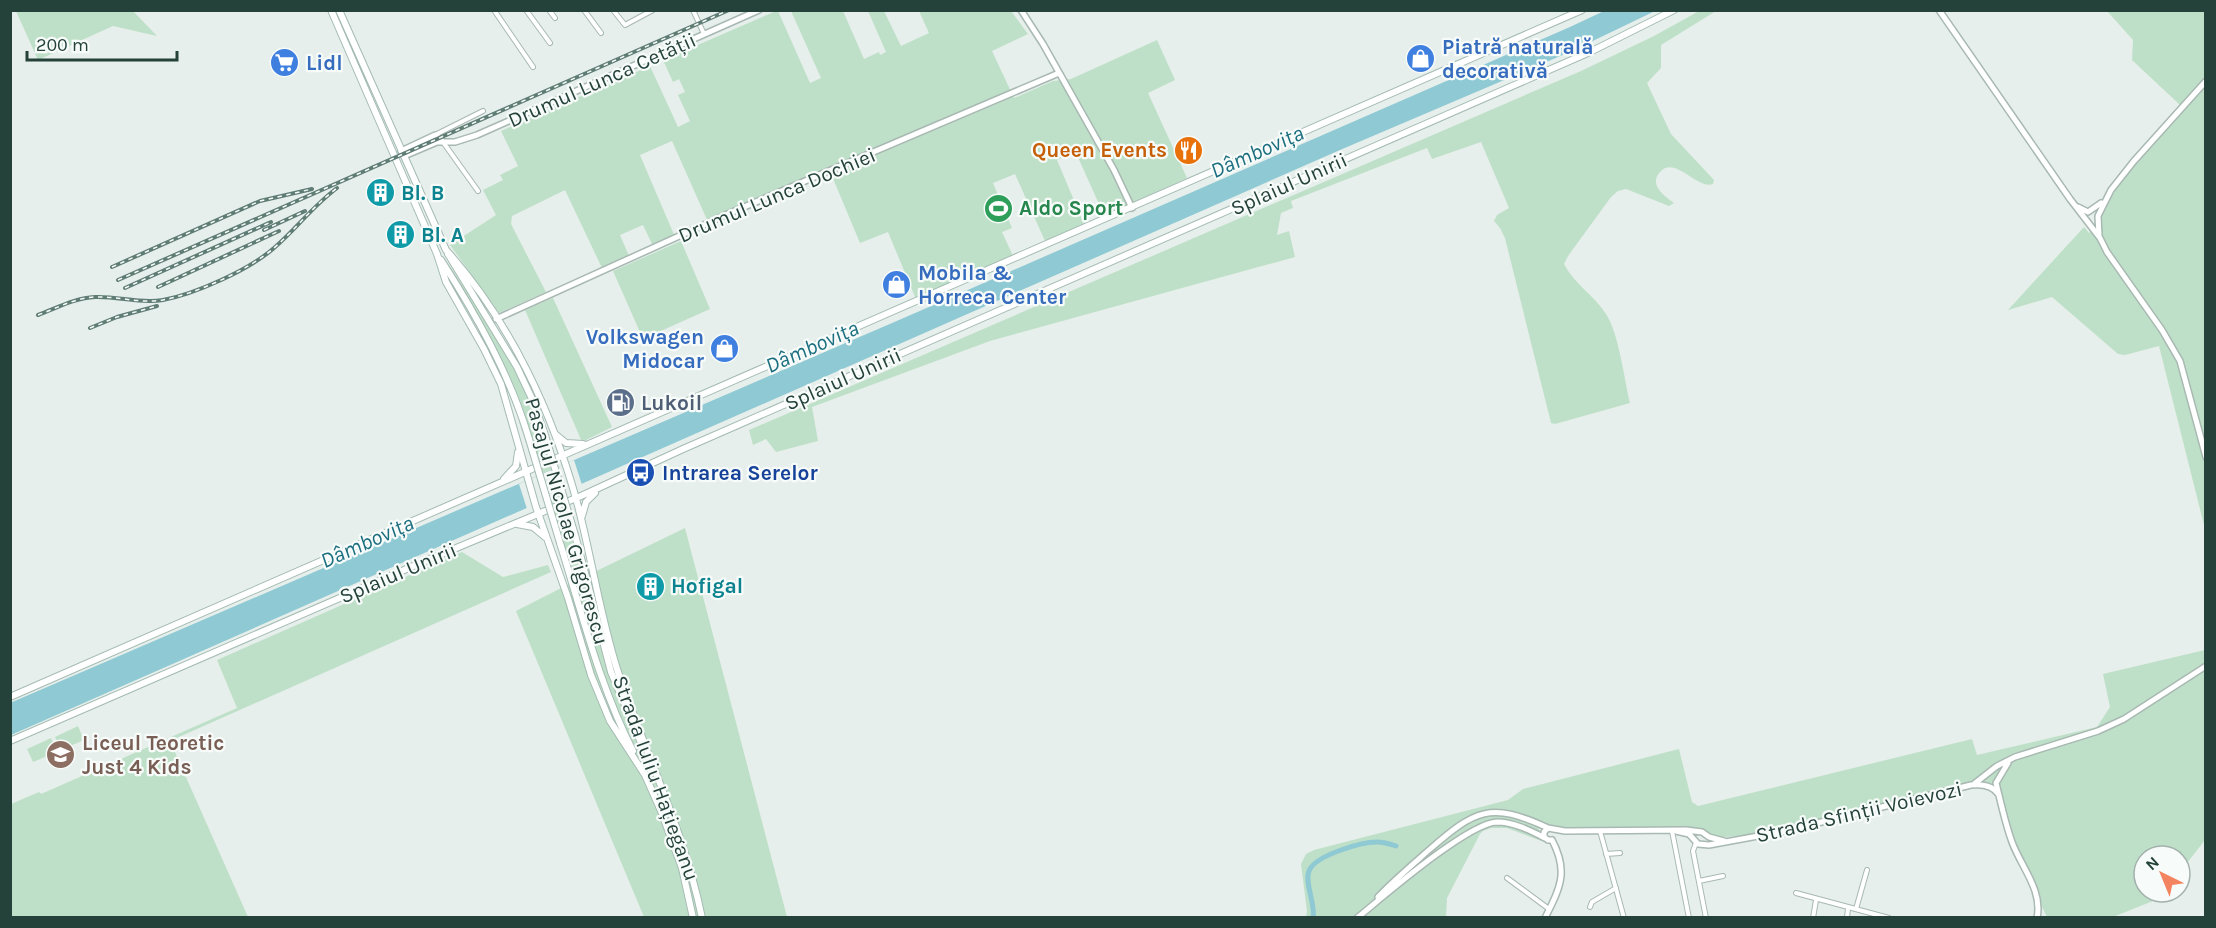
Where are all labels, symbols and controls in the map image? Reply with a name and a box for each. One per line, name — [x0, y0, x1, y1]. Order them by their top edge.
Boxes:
scale bar — [27, 24, 177, 62]
street label: Drumul Lunca Cetății — [504, 28, 700, 132]
text: 200 m — [36, 34, 89, 56]
place label: Piatră naturală decorativă — [1442, 35, 1594, 83]
shop icon: Piatră naturală decorativă — [1405, 43, 1437, 75]
supermarket icon: Lidl — [269, 47, 301, 79]
place label: Lidl — [306, 51, 343, 75]
water label: Dâmbovița — [1206, 120, 1308, 184]
restaurant icon: Queen Events — [1172, 134, 1204, 166]
place label: Queen Events — [1032, 138, 1167, 162]
street label: Drumul Lunca Dochiei — [675, 143, 879, 247]
street label: Splaiul Unirii — [1227, 148, 1351, 220]
building icon: Bl. B — [364, 177, 396, 209]
place label: Bl. B — [401, 181, 444, 205]
sports icon: Aldo Sport — [982, 192, 1014, 224]
place label: Aldo Sport — [1019, 196, 1123, 220]
building icon: Bl. A — [384, 219, 416, 251]
place label: Bl. A — [421, 223, 464, 247]
place label: Mobila & Horreca Center — [918, 261, 1067, 309]
shop icon: Mobila & Horreca Center — [881, 269, 913, 301]
water label: Dâmbovița — [761, 315, 863, 379]
place label: Volkswagen Midocar — [586, 325, 705, 373]
shop icon: Volkswagen Midocar — [709, 333, 741, 365]
street label: Splaiul Unirii — [781, 343, 905, 415]
fuel station icon: Lukoil — [604, 387, 636, 419]
place label: Lukoil — [641, 391, 702, 415]
street label: Pasajul Nicolae Grigorescu — [520, 395, 614, 647]
bus stop icon: Intrarea Serelor — [625, 457, 657, 489]
place label: Intrarea Serelor — [662, 461, 818, 485]
water label: Dâmbovița — [316, 510, 418, 574]
street label: Splaiul Unirii — [336, 538, 460, 608]
building icon: Hofigal — [634, 570, 666, 602]
place label: Hofigal — [671, 574, 743, 598]
street label: Strada Iuliu Hațieganu — [608, 672, 704, 884]
place label: Liceul Teoretic Just 4 Kids — [82, 731, 224, 779]
school or university icon: Liceul Teoretic Just 4 Kids — [45, 739, 77, 771]
street label: Strada Sfinții Voievozi — [1754, 777, 1964, 847]
north arrow — [2132, 844, 2192, 904]
text: N — [2141, 853, 2163, 874]

